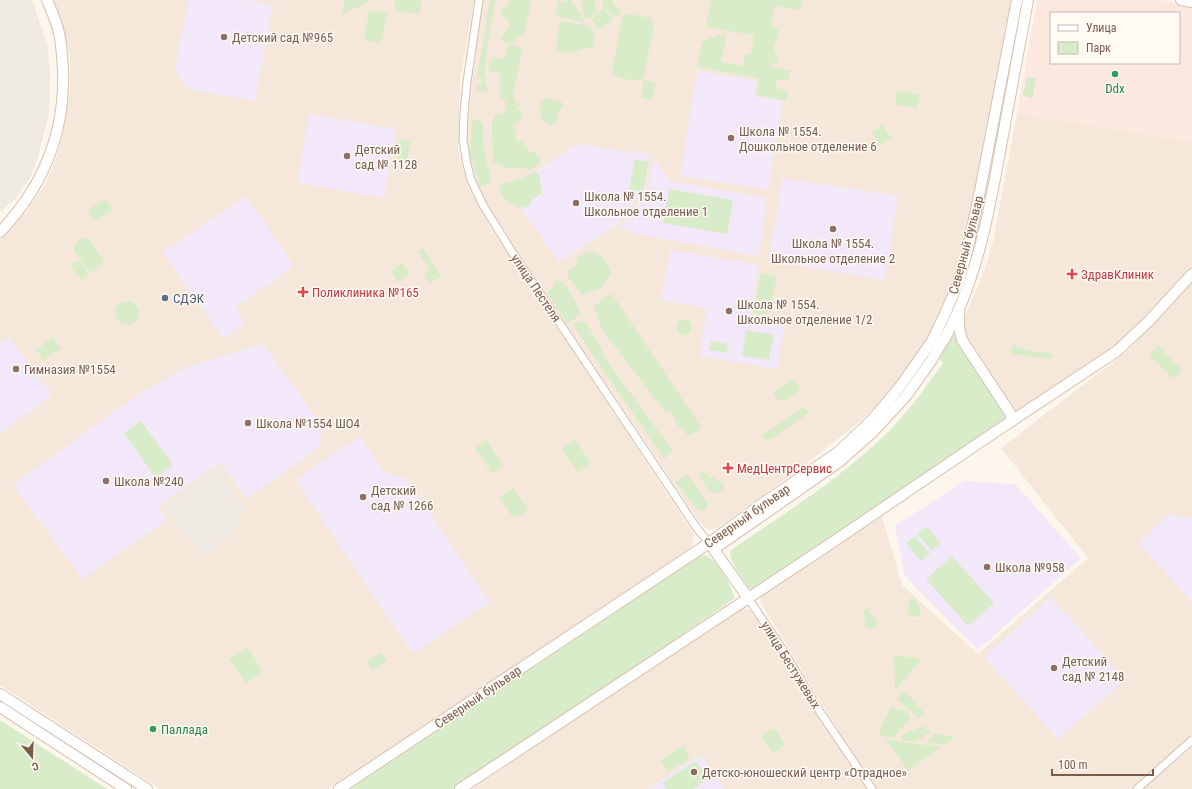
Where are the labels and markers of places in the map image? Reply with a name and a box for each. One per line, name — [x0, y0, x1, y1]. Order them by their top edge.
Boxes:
place label: Детский сад №965 — [232, 30, 333, 45]
marker: Детский сад №965 — [219, 32, 229, 42]
marker: Ddx — [1110, 69, 1120, 79]
place label: Ddx — [1105, 81, 1125, 96]
place label: Школа № 1554. Дошкольное отделение 6 — [739, 124, 877, 154]
marker: Школа № 1554. Дошкольное отделение 6 — [726, 133, 736, 143]
place label: Детский сад № 1128 — [355, 142, 417, 172]
marker: Детский сад № 1128 — [342, 151, 352, 161]
place label: Школа № 1554. Школьное отделение 1 — [584, 189, 708, 219]
marker: Школа № 1554. Школьное отделение 1 — [571, 198, 581, 208]
marker: Школа № 1554. Школьное отделение 2 — [828, 224, 838, 234]
place label: Школа № 1554. Школьное отделение 2 — [771, 236, 895, 266]
place label: ЗдравКлиник — [1081, 267, 1155, 282]
marker: ЗдравКлиник — [1066, 268, 1078, 280]
place label: Поликлиника №165 — [312, 285, 419, 300]
marker: Поликлиника №165 — [297, 286, 309, 298]
place label: СДЭК — [173, 291, 205, 306]
marker: СДЭК — [160, 293, 170, 303]
place label: Школа № 1554. Школьное отделение 1/2 — [737, 297, 872, 327]
marker: Школа № 1554. Школьное отделение 1/2 — [724, 306, 734, 316]
place label: Гимназия №1554 — [24, 362, 116, 377]
marker: Гимназия №1554 — [11, 364, 21, 374]
place label: Школа №1554 ШО4 — [256, 416, 361, 431]
marker: Школа №1554 ШО4 — [243, 418, 253, 428]
place label: МедЦентрСервис — [737, 461, 832, 476]
marker: МедЦентрСервис — [722, 462, 734, 474]
place label: Школа №240 — [114, 474, 184, 489]
marker: Школа №240 — [101, 476, 111, 486]
place label: Детский сад № 1266 — [371, 483, 433, 513]
marker: Детский сад № 1266 — [358, 492, 368, 502]
place label: Школа №958 — [995, 560, 1065, 575]
marker: Школа №958 — [982, 562, 992, 572]
place label: Детский сад № 2148 — [1062, 654, 1124, 684]
marker: Детский сад № 2148 — [1049, 663, 1059, 673]
place label: Паллада — [161, 722, 208, 737]
marker: Паллада — [148, 724, 158, 734]
place label: Детско-юношеский центр «Отрадное» — [702, 765, 907, 780]
marker: Детско-юношеский центр «Отрадное» — [689, 767, 699, 777]

